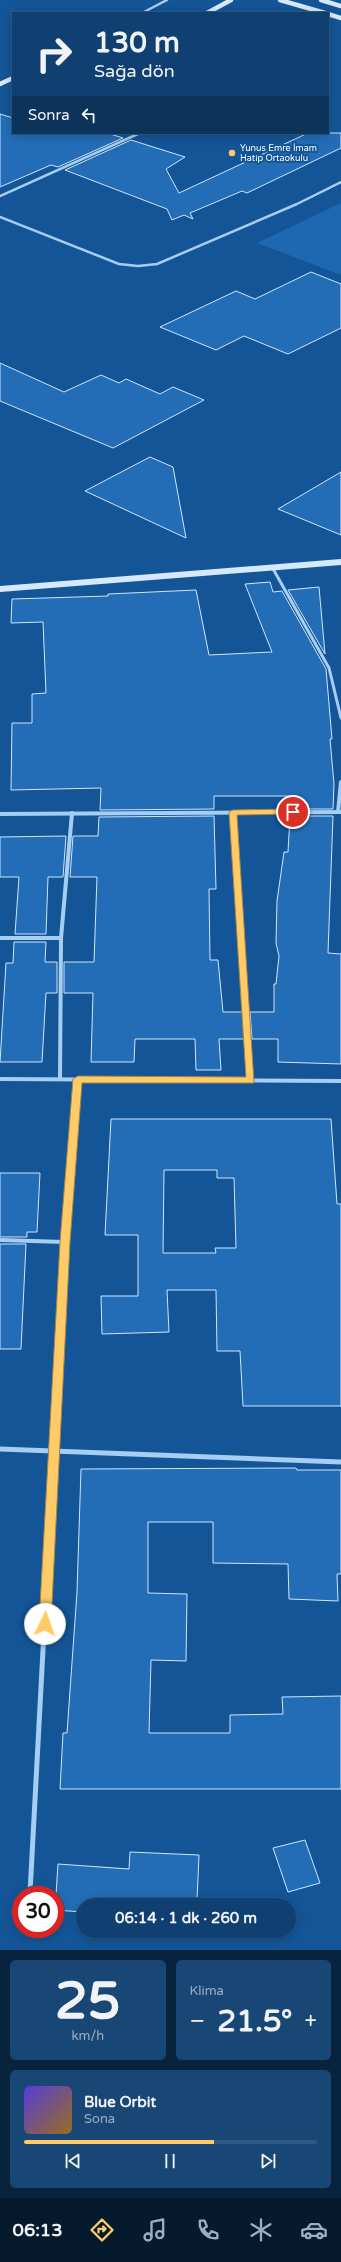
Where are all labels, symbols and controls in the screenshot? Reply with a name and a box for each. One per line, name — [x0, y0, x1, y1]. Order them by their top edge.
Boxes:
text: 130 m — [94, 26, 180, 60]
icon: right — [28, 28, 80, 80]
text: Sağa dön — [94, 60, 175, 82]
icon: left — [78, 104, 100, 126]
text: Sonra — [28, 106, 70, 124]
place label: Yunus Emre İmam Hatip Ortaokulu — [240, 143, 317, 164]
marker: Yunus Emre İmam Hatip Ortaokulu — [227, 148, 237, 158]
pin — [276, 795, 310, 829]
icon: arrive — [282, 801, 304, 823]
position arrow — [24, 1603, 66, 1645]
speed limit sign: 30 — [12, 1886, 64, 1938]
text: 06:14 · 1 dk · 260 m — [115, 1909, 257, 1927]
text: 25 — [55, 1970, 120, 2033]
text: Klima — [190, 1983, 224, 1999]
text: 21.5° — [217, 2003, 292, 2040]
text: − — [190, 2008, 205, 2034]
text: + — [305, 2008, 317, 2034]
text: km/h — [71, 2028, 104, 2044]
text: Blue Orbit — [84, 2093, 156, 2111]
text: Sona — [84, 2111, 115, 2127]
icon: previous — [62, 2150, 84, 2172]
icon: pause — [159, 2150, 181, 2172]
icon: next — [257, 2150, 279, 2172]
icon: directions — [88, 2216, 116, 2244]
icon: music — [141, 2216, 169, 2244]
icon: phone — [194, 2216, 222, 2244]
icon: climate — [247, 2216, 275, 2244]
icon: car — [300, 2216, 328, 2244]
text: 06:13 — [13, 2219, 62, 2241]

